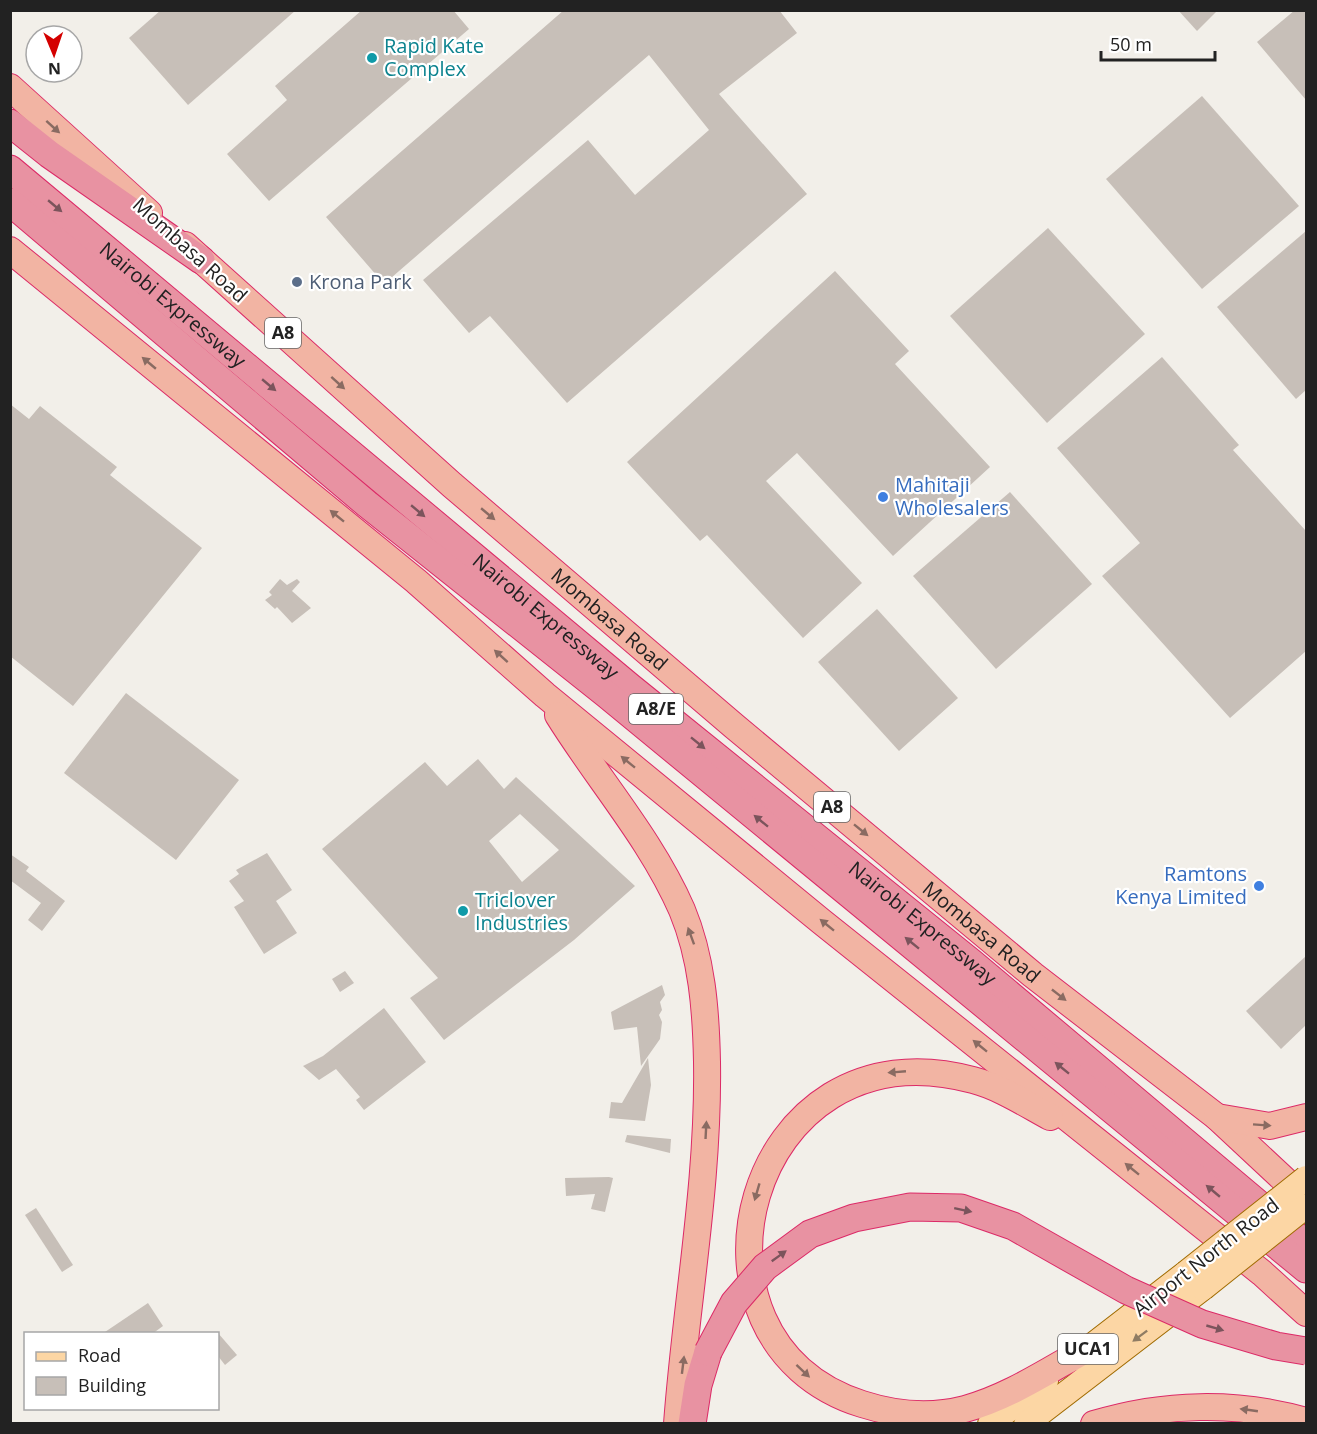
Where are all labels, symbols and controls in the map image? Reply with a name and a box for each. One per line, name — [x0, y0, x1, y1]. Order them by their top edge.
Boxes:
north arrow — [24, 24, 84, 84]
scale bar — [1101, 24, 1215, 62]
place label: Rapid Kate Complex — [384, 32, 484, 82]
text: 50 m — [1110, 32, 1152, 56]
marker: Rapid Kate Complex — [365, 51, 379, 65]
text: N — [48, 58, 61, 80]
one-way arrow — [46, 120, 61, 134]
street label: Mombasa Road — [127, 191, 253, 308]
one-way arrow — [47, 200, 63, 213]
street label: Nairobi Expressway — [94, 236, 253, 374]
place label: Krona Park — [309, 268, 412, 295]
marker: Krona Park — [290, 275, 304, 289]
road number: A8 — [265, 318, 301, 348]
one-way arrow — [142, 357, 157, 370]
one-way arrow — [330, 376, 345, 389]
one-way arrow — [261, 379, 277, 392]
place label: Mahitaji Wholesalers — [895, 471, 1009, 521]
marker: Mahitaji Wholesalers — [876, 490, 890, 504]
one-way arrow — [410, 504, 425, 517]
one-way arrow — [480, 508, 496, 521]
one-way arrow — [329, 510, 345, 523]
street label: Nairobi Expressway — [467, 547, 626, 686]
street label: Mombasa Road — [546, 562, 674, 677]
one-way arrow — [494, 649, 509, 663]
road number: A8/E — [629, 694, 683, 724]
one-way arrow — [690, 736, 706, 749]
one-way arrow — [620, 756, 635, 768]
road number: A8 — [814, 792, 850, 822]
one-way arrow — [753, 814, 769, 827]
one-way arrow — [853, 823, 868, 836]
street label: Nairobi Expressway — [843, 855, 1003, 992]
place label: Ramtons Kenya Limited — [1115, 860, 1247, 910]
street label: Mombasa Road — [917, 875, 1046, 989]
marker: Ramtons Kenya Limited — [1252, 879, 1266, 893]
place label: Triclover Industries — [475, 886, 568, 936]
marker: Triclover Industries — [456, 904, 470, 918]
one-way arrow — [819, 919, 835, 932]
one-way arrow — [686, 927, 696, 945]
one-way arrow — [904, 937, 920, 950]
one-way arrow — [1051, 989, 1067, 1002]
one-way arrow — [973, 1040, 988, 1052]
one-way arrow — [1054, 1062, 1070, 1075]
one-way arrow — [887, 1067, 906, 1077]
one-way arrow — [702, 1120, 711, 1139]
one-way arrow — [1253, 1120, 1272, 1130]
one-way arrow — [1124, 1162, 1140, 1175]
one-way arrow — [752, 1183, 761, 1201]
one-way arrow — [1205, 1185, 1221, 1198]
street label: Airport North Road — [1127, 1191, 1284, 1322]
one-way arrow — [954, 1206, 972, 1216]
one-way arrow — [771, 1250, 787, 1262]
one-way arrow — [1206, 1324, 1224, 1333]
one-way arrow — [1132, 1330, 1147, 1342]
legend — [24, 1332, 219, 1410]
road number: UCA1 — [1058, 1334, 1118, 1364]
text: Road — [78, 1343, 121, 1367]
one-way arrow — [678, 1356, 688, 1375]
one-way arrow — [796, 1364, 811, 1378]
text: Building — [78, 1373, 146, 1397]
one-way arrow — [1240, 1406, 1259, 1415]

